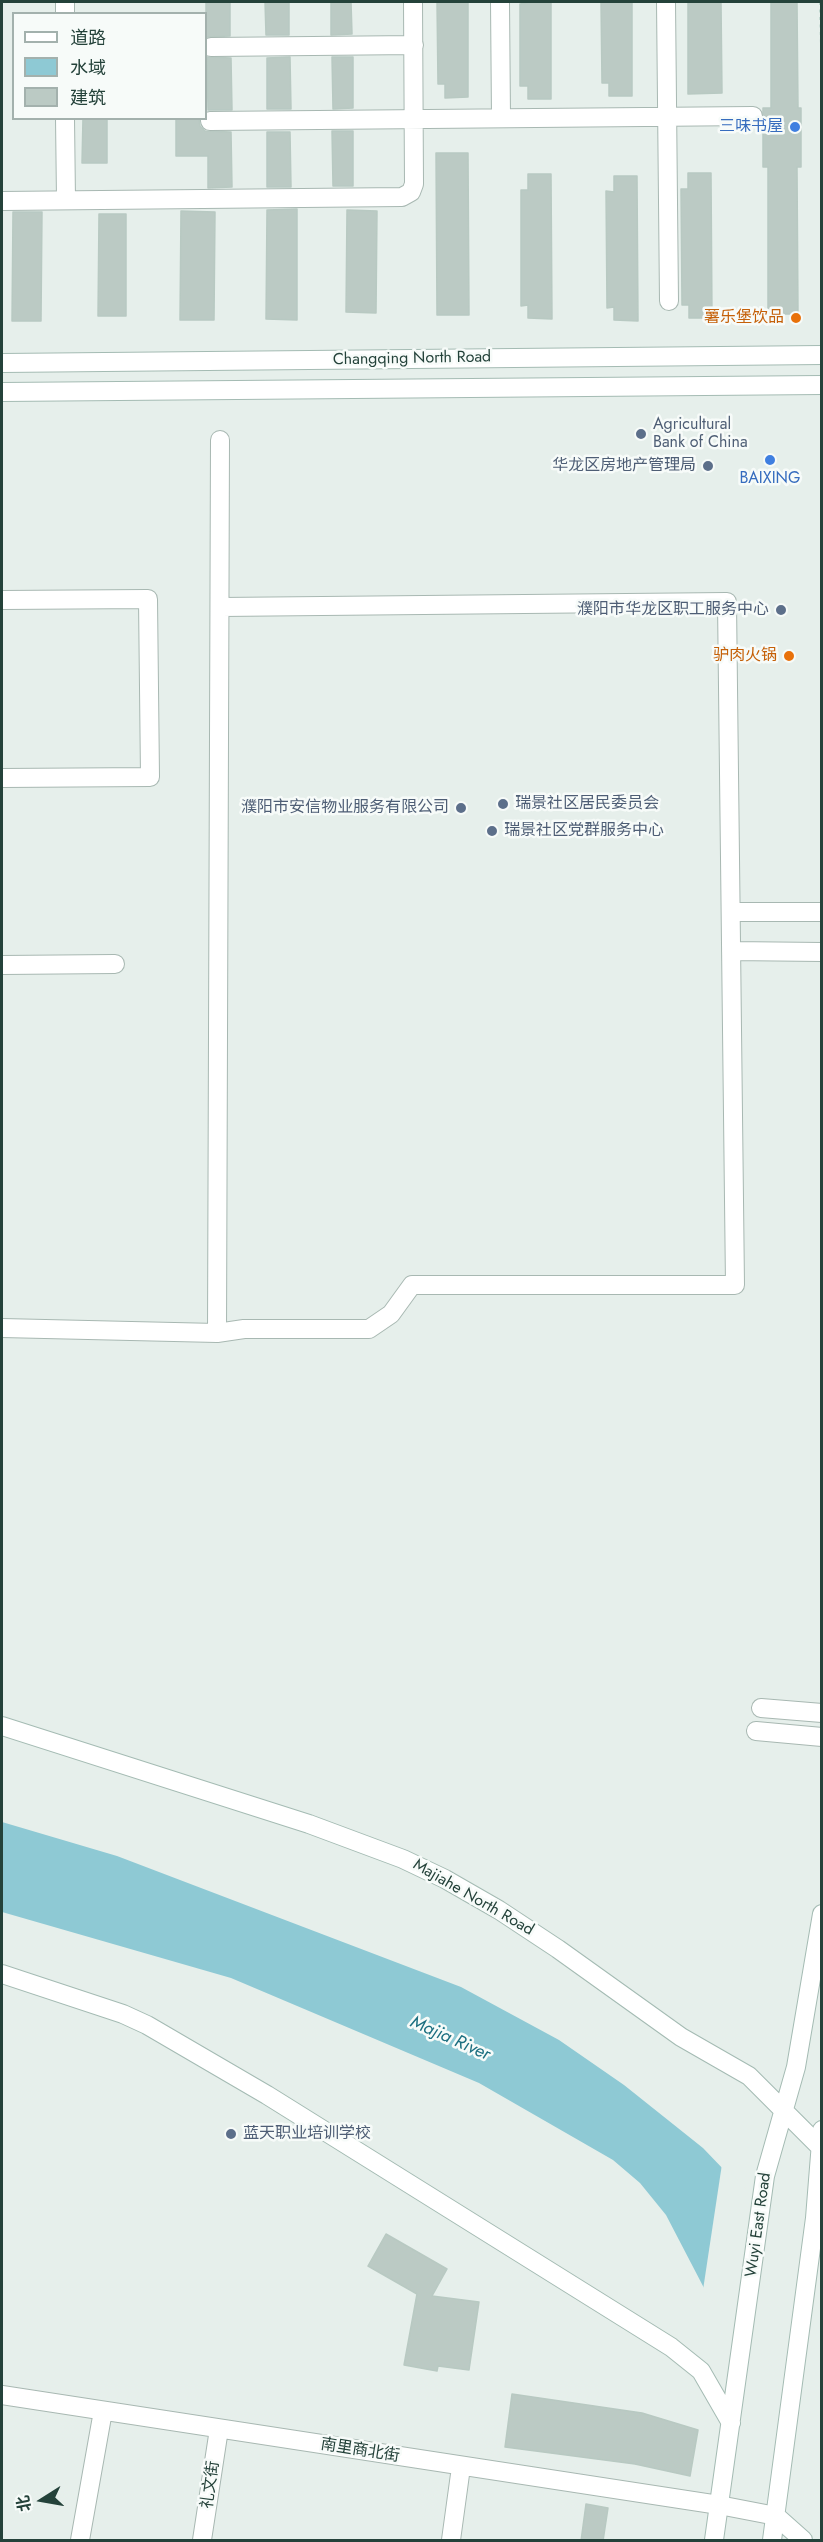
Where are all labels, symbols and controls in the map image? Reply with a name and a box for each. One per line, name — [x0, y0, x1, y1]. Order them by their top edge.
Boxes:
legend — [12, 12, 207, 120]
text: 道路 — [70, 25, 106, 51]
text: 水域 — [70, 55, 106, 81]
text: 建筑 — [70, 85, 106, 111]
place label: 三味书屋 — [719, 117, 783, 137]
marker: 三味书屋 — [788, 120, 802, 134]
place label: 薯乐堡饮品 — [704, 308, 784, 328]
marker: 薯乐堡饮品 — [789, 311, 803, 325]
street label: Changqing North Road — [333, 348, 491, 370]
place label: Agricultural Bank of China — [653, 415, 748, 453]
marker: Agricultural Bank of China — [634, 427, 648, 441]
marker: BAIXING — [763, 453, 777, 467]
place label: 华龙区房地产管理局 — [552, 456, 696, 476]
marker: 华龙区房地产管理局 — [701, 459, 715, 473]
place label: BAIXING — [740, 469, 800, 489]
place label: 濮阳市华龙区职工服务中心 — [577, 600, 769, 620]
marker: 濮阳市华龙区职工服务中心 — [774, 603, 788, 617]
place label: 驴肉火锅 — [713, 646, 777, 666]
marker: 驴肉火锅 — [782, 649, 796, 663]
place label: 瑞景社区居民委员会 — [515, 794, 659, 814]
marker: 瑞景社区居民委员会 — [496, 797, 510, 811]
place label: 濮阳市安信物业服务有限公司 — [241, 798, 449, 818]
marker: 濮阳市安信物业服务有限公司 — [454, 801, 468, 815]
place label: 瑞景社区党群服务中心 — [504, 821, 664, 841]
marker: 瑞景社区党群服务中心 — [485, 824, 499, 838]
street label: Majiahe North Road — [409, 1856, 537, 1940]
water label: Majia River — [407, 2012, 493, 2066]
place label: 蓝天职业培训学校 — [243, 2124, 371, 2144]
marker: 蓝天职业培训学校 — [224, 2127, 238, 2141]
street label: Wuyi East Road — [742, 2172, 776, 2278]
street label: 南里商北街 — [319, 2435, 401, 2467]
street label: 礼文街 — [198, 2460, 224, 2510]
north arrow — [12, 2470, 72, 2530]
text: 北 — [11, 2493, 37, 2514]

